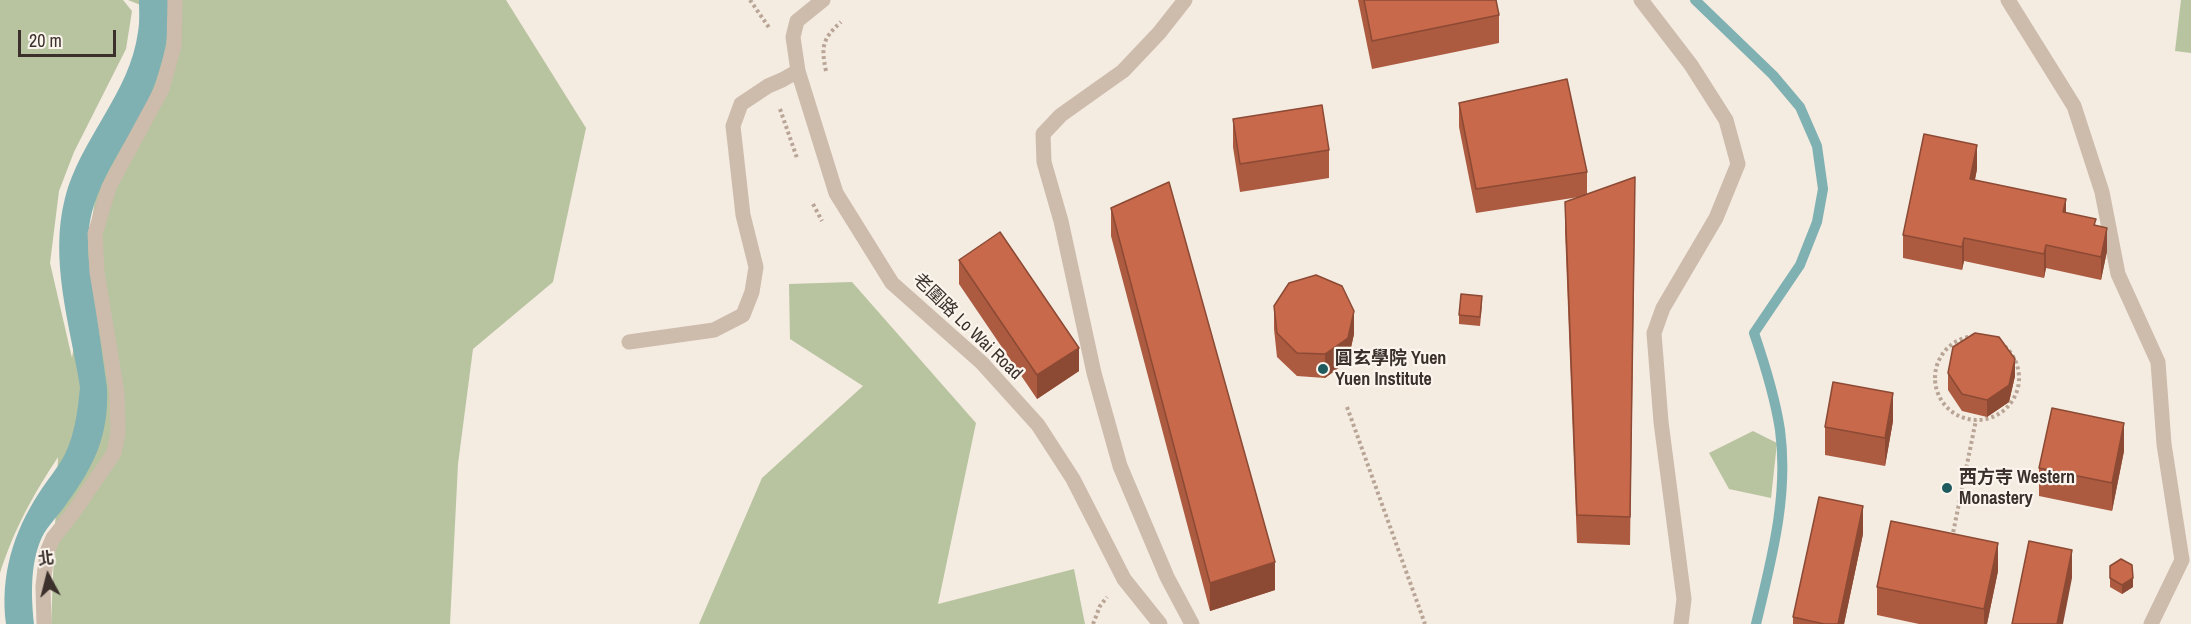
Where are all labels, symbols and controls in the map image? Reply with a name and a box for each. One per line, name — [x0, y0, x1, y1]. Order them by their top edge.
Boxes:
scale bar — [21, 18, 118, 56]
text: 20 m — [29, 28, 62, 53]
street label: 老圍路 Lo Wai Road — [908, 269, 1026, 385]
place label: 圓玄學院 Yuen Yuen Institute — [1335, 348, 1446, 391]
marker: 圓玄學院 Yuen Yuen Institute — [1316, 362, 1330, 376]
place label: 西方寺 Western Monastery — [1959, 467, 2075, 510]
marker: 西方寺 Western Monastery — [1940, 481, 1954, 495]
north arrow — [18, 546, 78, 606]
text: 北 — [37, 546, 55, 570]

